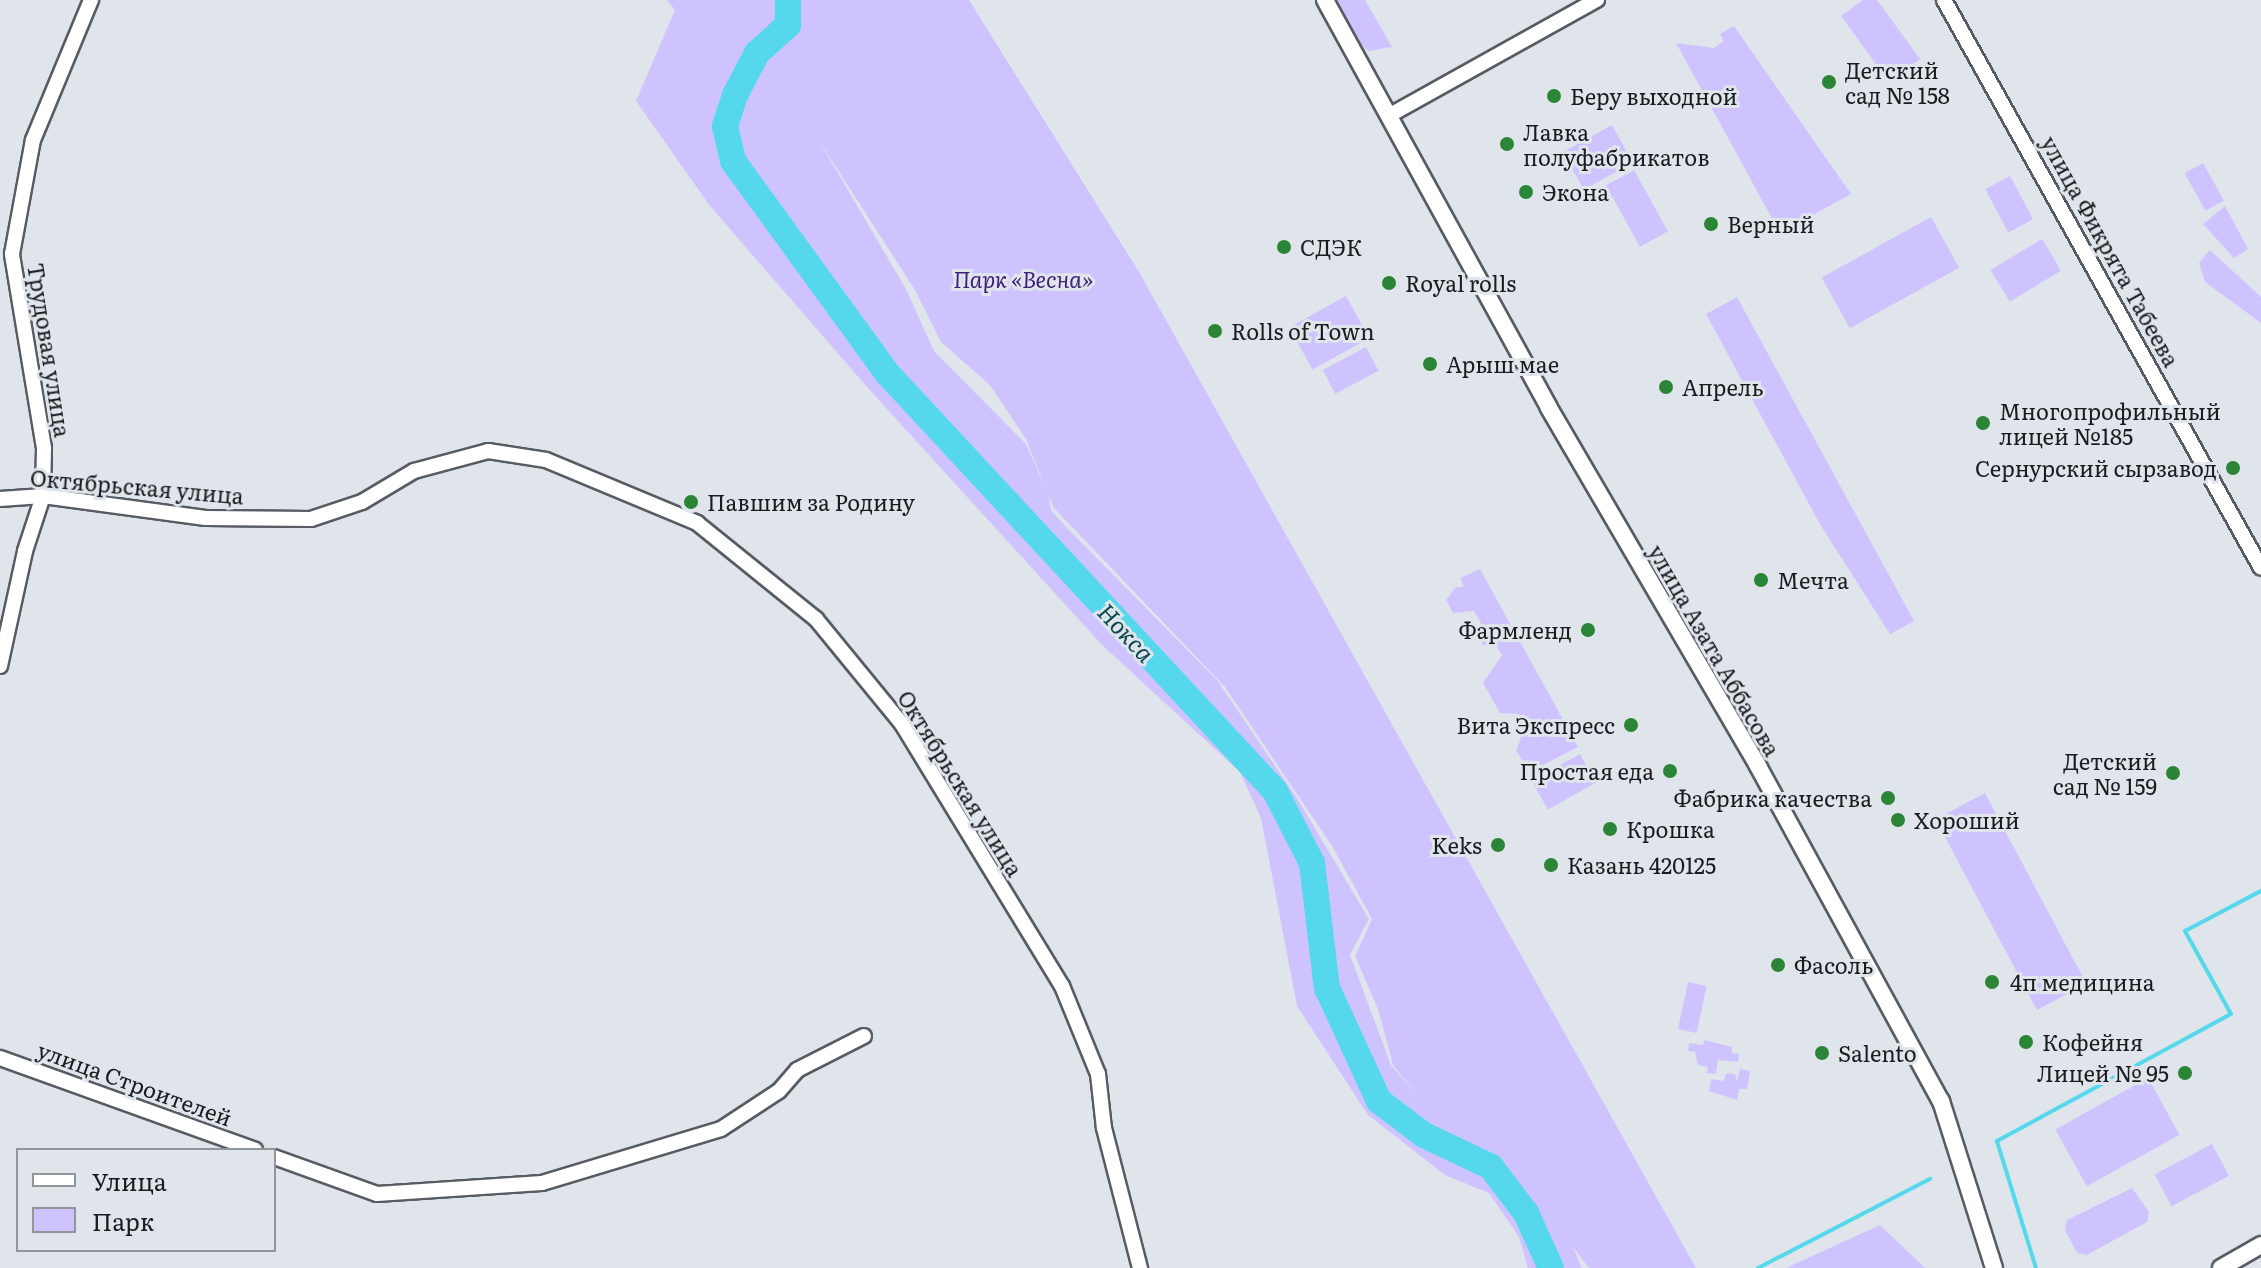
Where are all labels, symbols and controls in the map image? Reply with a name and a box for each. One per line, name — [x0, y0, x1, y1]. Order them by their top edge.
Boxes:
place label: Детский сад № 158 — [1845, 56, 1950, 108]
marker: Детский сад № 158 — [1820, 73, 1838, 91]
place label: Беру выходной — [1570, 83, 1738, 109]
marker: Беру выходной — [1545, 87, 1563, 105]
place label: Лавка полуфабрикатов — [1523, 118, 1710, 170]
street label: улица Фикрята Табеева — [2036, 131, 2186, 371]
marker: Лавка полуфабрикатов — [1498, 135, 1516, 153]
place label: Экона — [1542, 179, 1609, 205]
marker: Экона — [1517, 183, 1535, 201]
place label: Верный — [1727, 211, 1815, 237]
marker: Верный — [1702, 215, 1720, 233]
place label: СДЭК — [1300, 234, 1362, 260]
marker: СДЭК — [1275, 238, 1293, 256]
street label: Трудовая улица — [23, 261, 77, 439]
park label: Парк «Весна» — [953, 266, 1093, 292]
place label: Royal rolls — [1405, 270, 1516, 296]
marker: Royal rolls — [1380, 274, 1398, 292]
place label: Rolls of Town — [1231, 318, 1375, 344]
marker: Rolls of Town — [1206, 322, 1224, 340]
place label: Арыш мае — [1446, 351, 1559, 377]
marker: Арыш мае — [1421, 355, 1439, 373]
place label: Апрель — [1682, 374, 1763, 400]
marker: Апрель — [1657, 378, 1675, 396]
place label: Многопрофильный лицей №185 — [1999, 397, 2221, 448]
marker: Многопрофильный лицей №185 — [1974, 414, 1992, 432]
place label: Сернурский сырзавод — [1975, 455, 2217, 481]
marker: Сернурский сырзавод — [2224, 459, 2242, 477]
street label: Октябрьская улица — [29, 464, 245, 508]
place label: Павшим за Родину — [707, 489, 915, 515]
marker: Павшим за Родину — [682, 493, 700, 511]
street label: улица Азата Аббасова — [1644, 540, 1786, 760]
place label: Мечта — [1777, 567, 1849, 593]
marker: Мечта — [1752, 571, 1770, 589]
water label: Нокса — [1093, 597, 1161, 667]
place label: Фармленд — [1458, 617, 1572, 643]
marker: Фармленд — [1579, 621, 1597, 639]
street label: Октябрьская улица — [893, 685, 1029, 881]
place label: Вита Экспресс — [1457, 712, 1615, 738]
marker: Вита Экспресс — [1622, 716, 1640, 734]
place label: Детский сад № 159 — [2053, 747, 2157, 798]
place label: Простая еда — [1519, 758, 1654, 784]
marker: Простая еда — [1661, 762, 1679, 780]
marker: Детский сад № 159 — [2164, 764, 2182, 782]
place label: Фабрика качества — [1674, 785, 1872, 811]
marker: Фабрика качества — [1879, 789, 1897, 807]
place label: Хороший — [1914, 807, 2020, 833]
marker: Хороший — [1889, 811, 1907, 829]
place label: Крошка — [1626, 816, 1715, 842]
marker: Крошка — [1601, 820, 1619, 838]
place label: Keks — [1431, 832, 1482, 858]
marker: Keks — [1489, 836, 1507, 854]
place label: Казань 420125 — [1567, 852, 1716, 878]
marker: Казань 420125 — [1542, 856, 1560, 874]
place label: Фасоль — [1794, 952, 1873, 978]
marker: Фасоль — [1769, 956, 1787, 974]
place label: 4п медицина — [2010, 969, 2155, 995]
marker: 4п медицина — [1981, 971, 2003, 993]
place label: Кофейня — [2042, 1029, 2143, 1055]
marker: Кофейня — [2017, 1033, 2035, 1051]
street label: улица Строителей — [34, 1036, 236, 1130]
place label: Salento — [1838, 1040, 1917, 1066]
marker: Salento — [1813, 1044, 1831, 1062]
place label: Лицей № 95 — [2037, 1060, 2169, 1086]
marker: Лицей № 95 — [2176, 1064, 2194, 1082]
legend — [16, 1148, 276, 1252]
text: Улица — [92, 1163, 167, 1198]
text: Парк — [92, 1203, 154, 1238]

